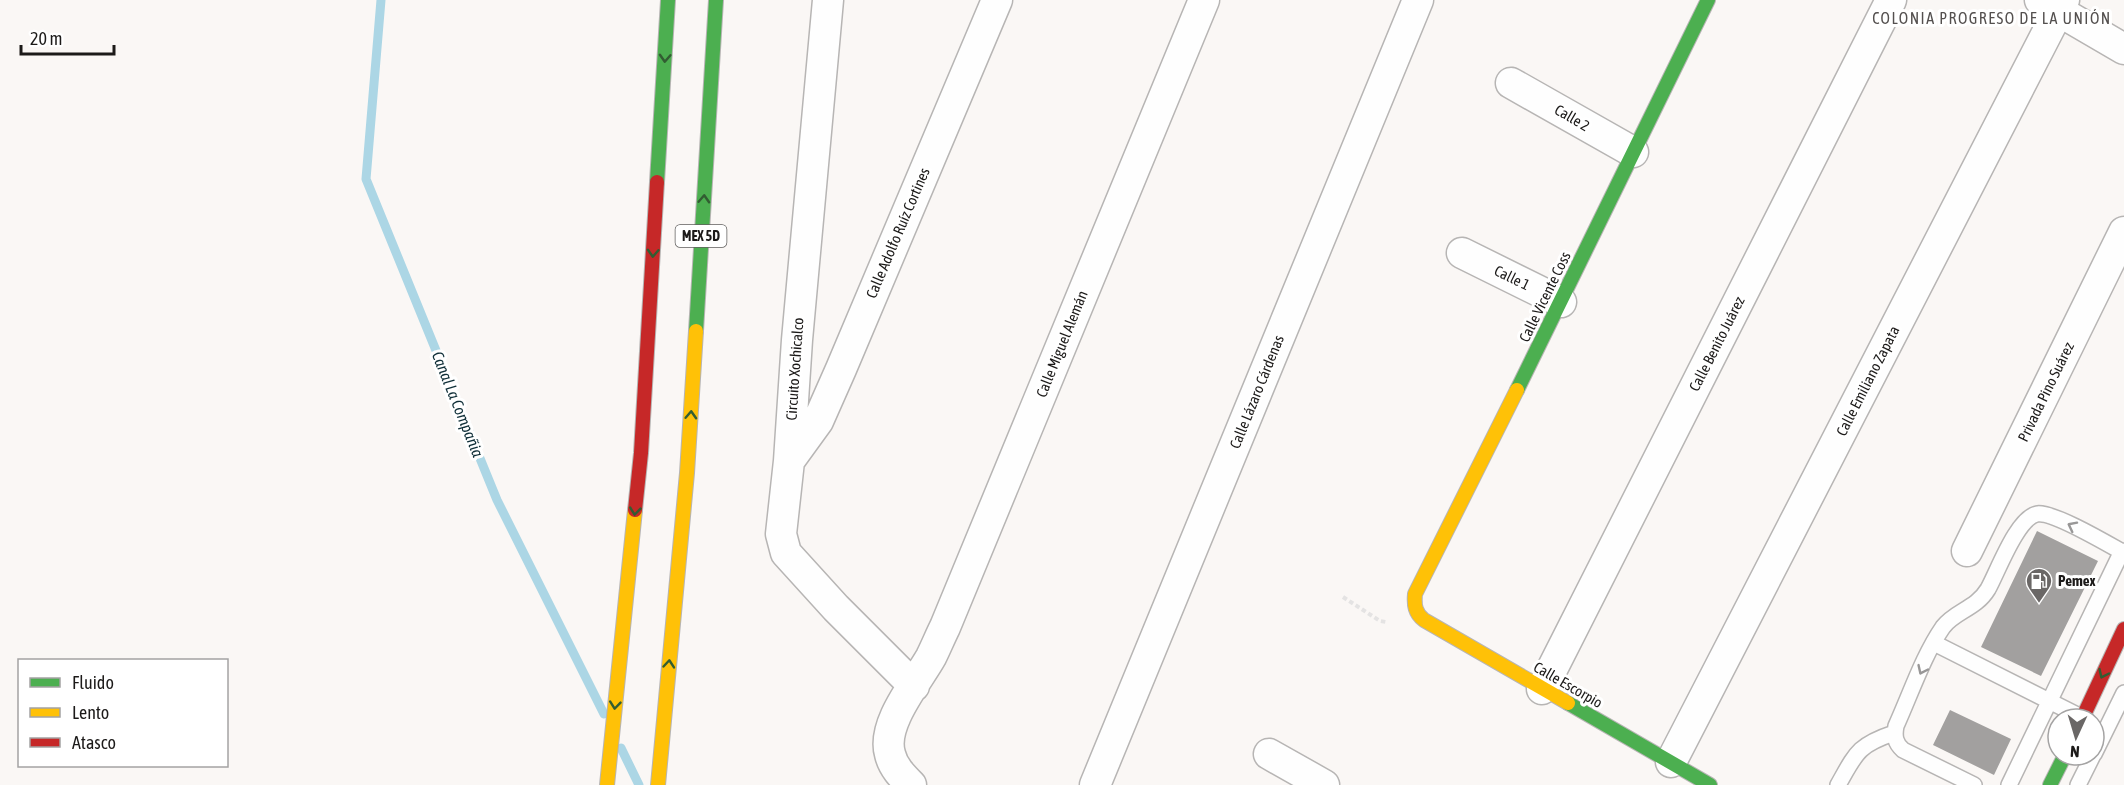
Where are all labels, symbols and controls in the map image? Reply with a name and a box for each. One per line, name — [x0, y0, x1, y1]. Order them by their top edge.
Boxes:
district label: COLONIA PROGRESO DE LA UNIÓN — [1872, 9, 2112, 27]
scale bar — [21, 18, 114, 56]
text: 20 m — [30, 28, 62, 49]
one-way arrow — [658, 54, 671, 63]
street label: Calle 2 — [1552, 101, 1593, 134]
street label: Calle Adolfo Ruíz Cortines — [862, 165, 933, 301]
one-way arrow — [697, 194, 710, 203]
road number: MEX 5D — [676, 225, 726, 247]
one-way arrow — [647, 249, 660, 258]
street label: Calle Vicente Coss — [1515, 249, 1574, 345]
street label: Calle 1 — [1492, 262, 1533, 293]
street label: Calle Miguel Alemán — [1032, 288, 1091, 400]
street label: Calle Benito Juárez — [1685, 293, 1748, 394]
street label: Circuito Xochicalco — [782, 317, 807, 421]
street label: Calle Emiliano Zapata — [1833, 323, 1903, 439]
street label: Calle Lázaro Cárdenas — [1226, 333, 1287, 451]
street label: Privada Pino Suárez — [2014, 339, 2077, 444]
water label: Canal La Compañia — [428, 349, 488, 460]
one-way arrow — [684, 410, 697, 419]
one-way arrow — [629, 506, 642, 516]
one-way arrow — [2067, 522, 2078, 533]
fuel station icon: Pemex — [2024, 566, 2054, 604]
place label: Pemex — [2058, 572, 2096, 589]
street label: Calle Escorpio — [1531, 658, 1606, 711]
legend — [18, 659, 228, 767]
one-way arrow — [662, 659, 675, 669]
one-way arrow — [1917, 663, 1929, 674]
one-way arrow — [2098, 668, 2110, 679]
text: Fluido — [72, 672, 114, 693]
one-way arrow — [609, 700, 622, 709]
text: Lento — [72, 702, 109, 723]
north arrow — [2046, 707, 2106, 767]
text: Atasco — [72, 732, 116, 753]
text: N — [2070, 743, 2080, 761]

